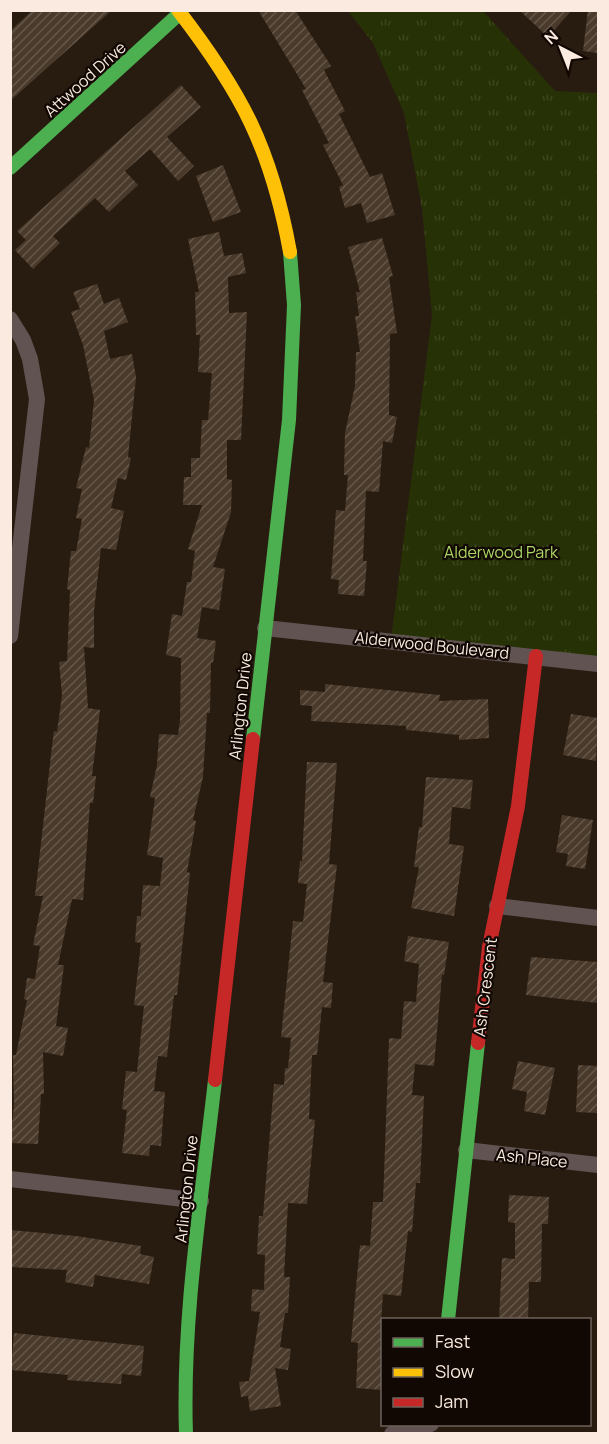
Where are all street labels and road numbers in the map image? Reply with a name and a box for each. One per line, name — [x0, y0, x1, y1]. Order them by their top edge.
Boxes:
street label: Attwood Drive — [39, 36, 131, 122]
street label: Alderwood Boulevard — [354, 626, 510, 664]
street label: Arlington Drive — [223, 651, 257, 761]
street label: Ash Crescent — [468, 936, 502, 1038]
street label: Arlington Drive — [169, 1134, 203, 1244]
street label: Ash Place — [495, 1143, 569, 1173]

